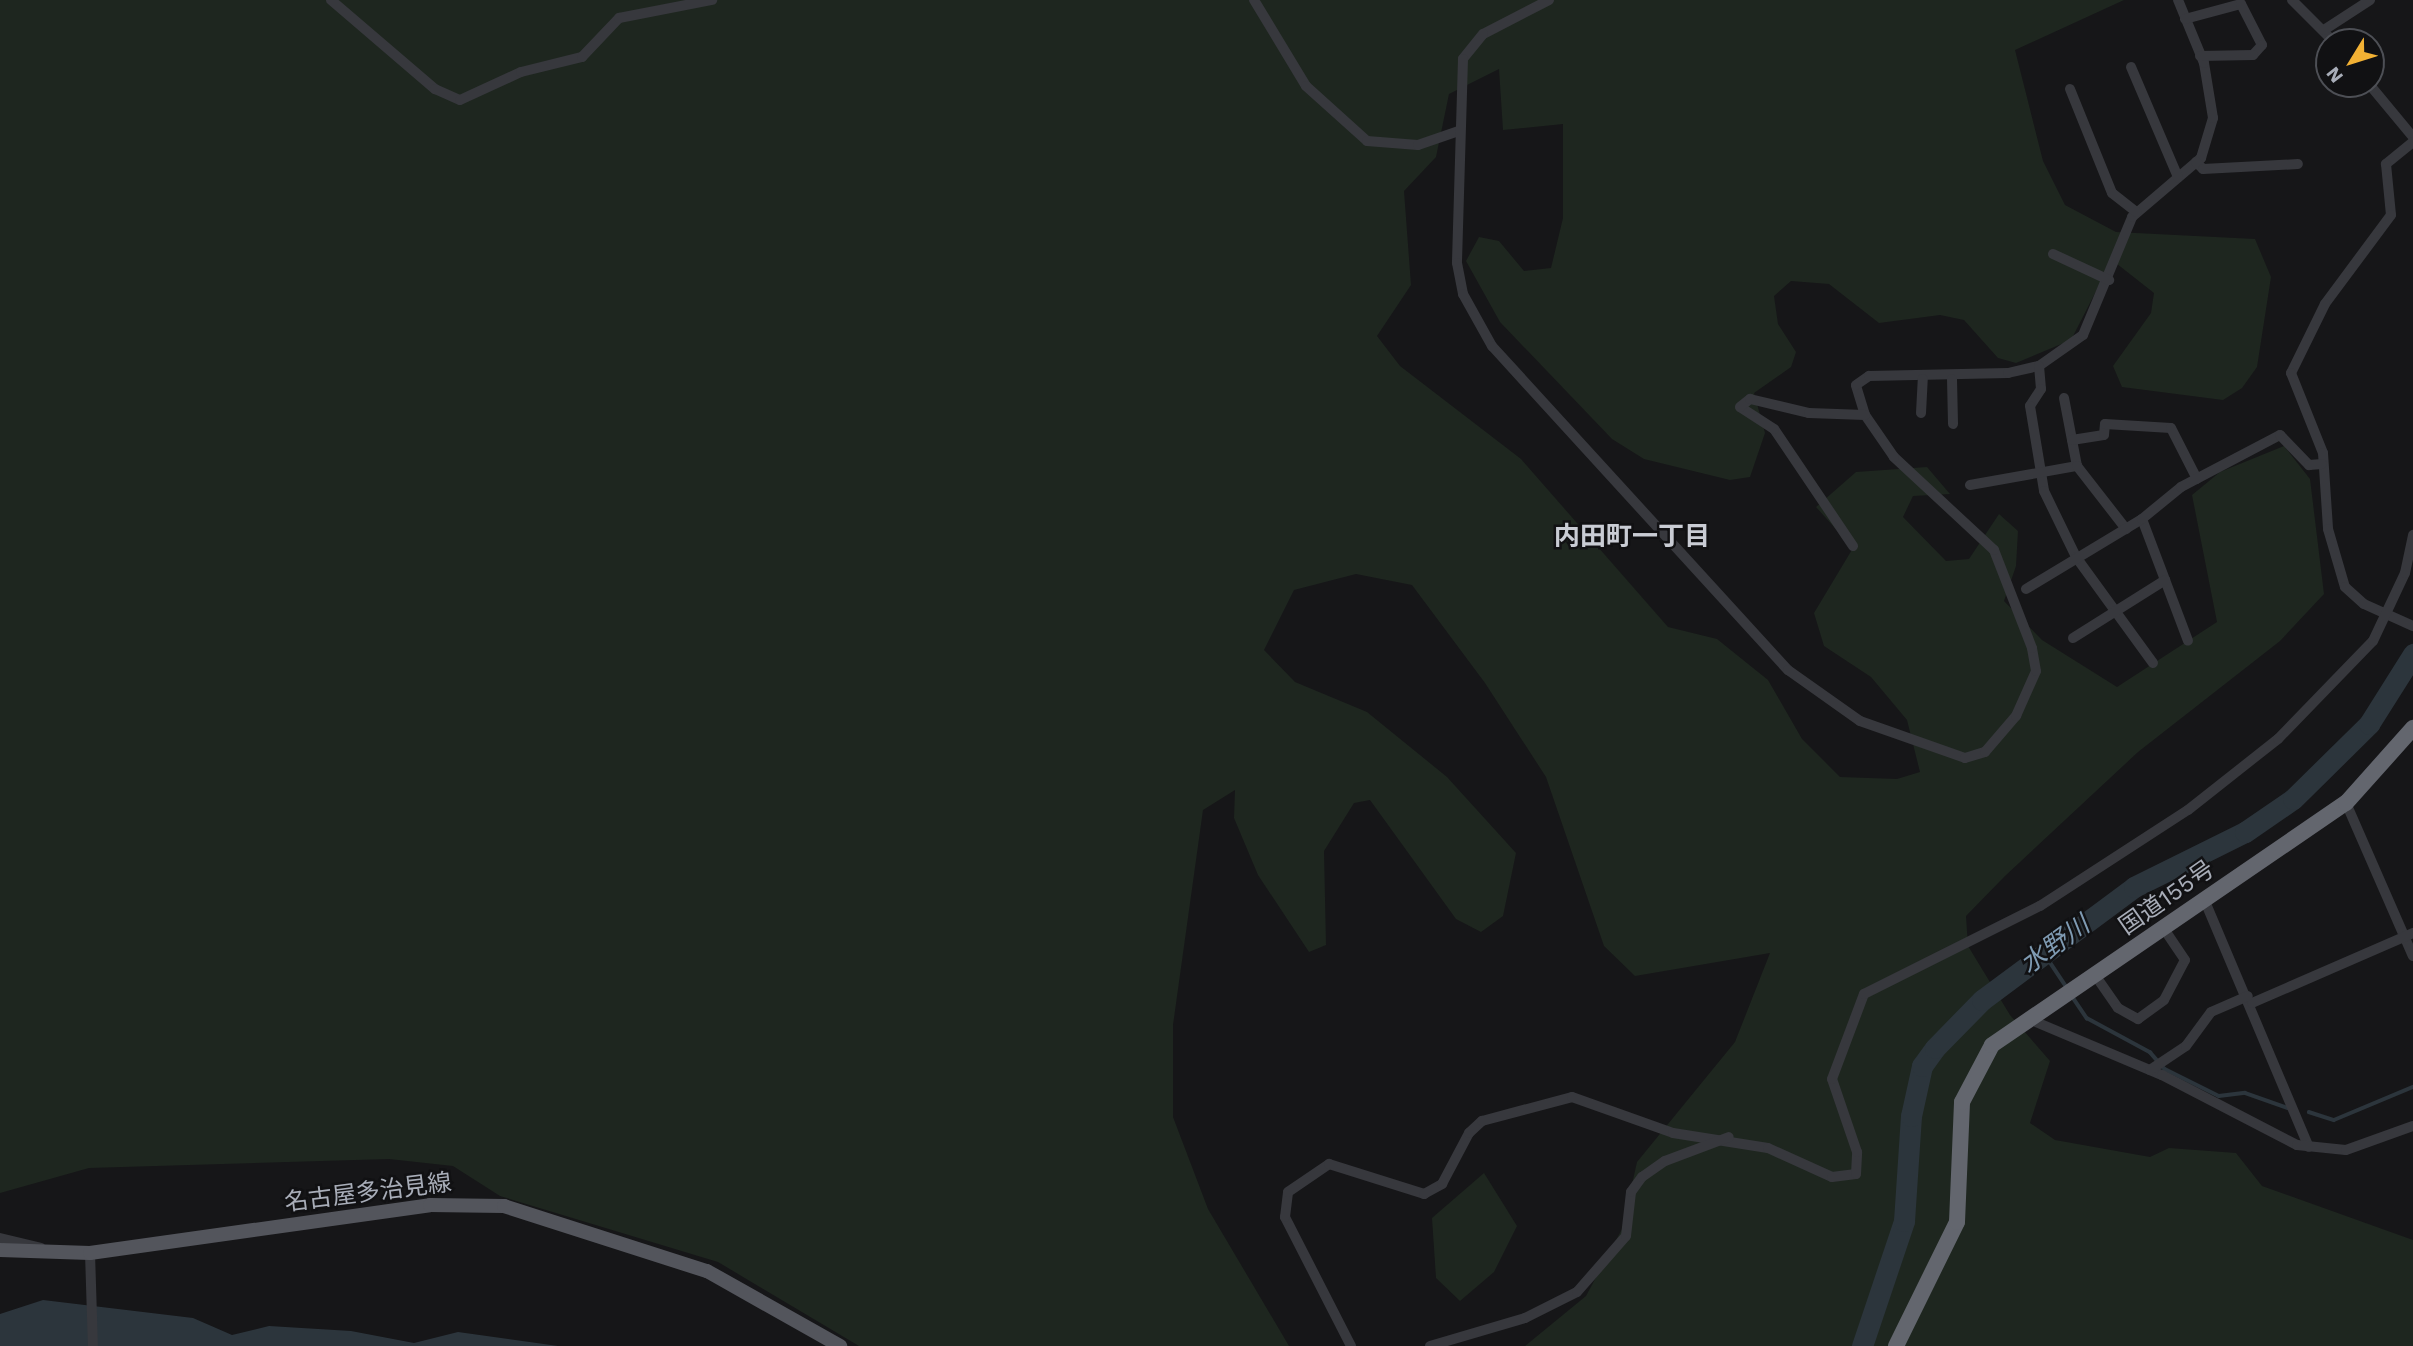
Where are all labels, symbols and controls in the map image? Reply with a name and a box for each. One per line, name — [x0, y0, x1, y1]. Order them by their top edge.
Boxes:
north arrow — [2315, 28, 2385, 98]
text: N — [2321, 62, 2348, 88]
district label: 内田町一丁目 — [1554, 521, 1710, 553]
street label: 国道155号 — [2114, 855, 2220, 941]
water label: 水野川 — [2014, 909, 2096, 981]
street label: 名古屋多治見線 — [283, 1168, 453, 1218]

